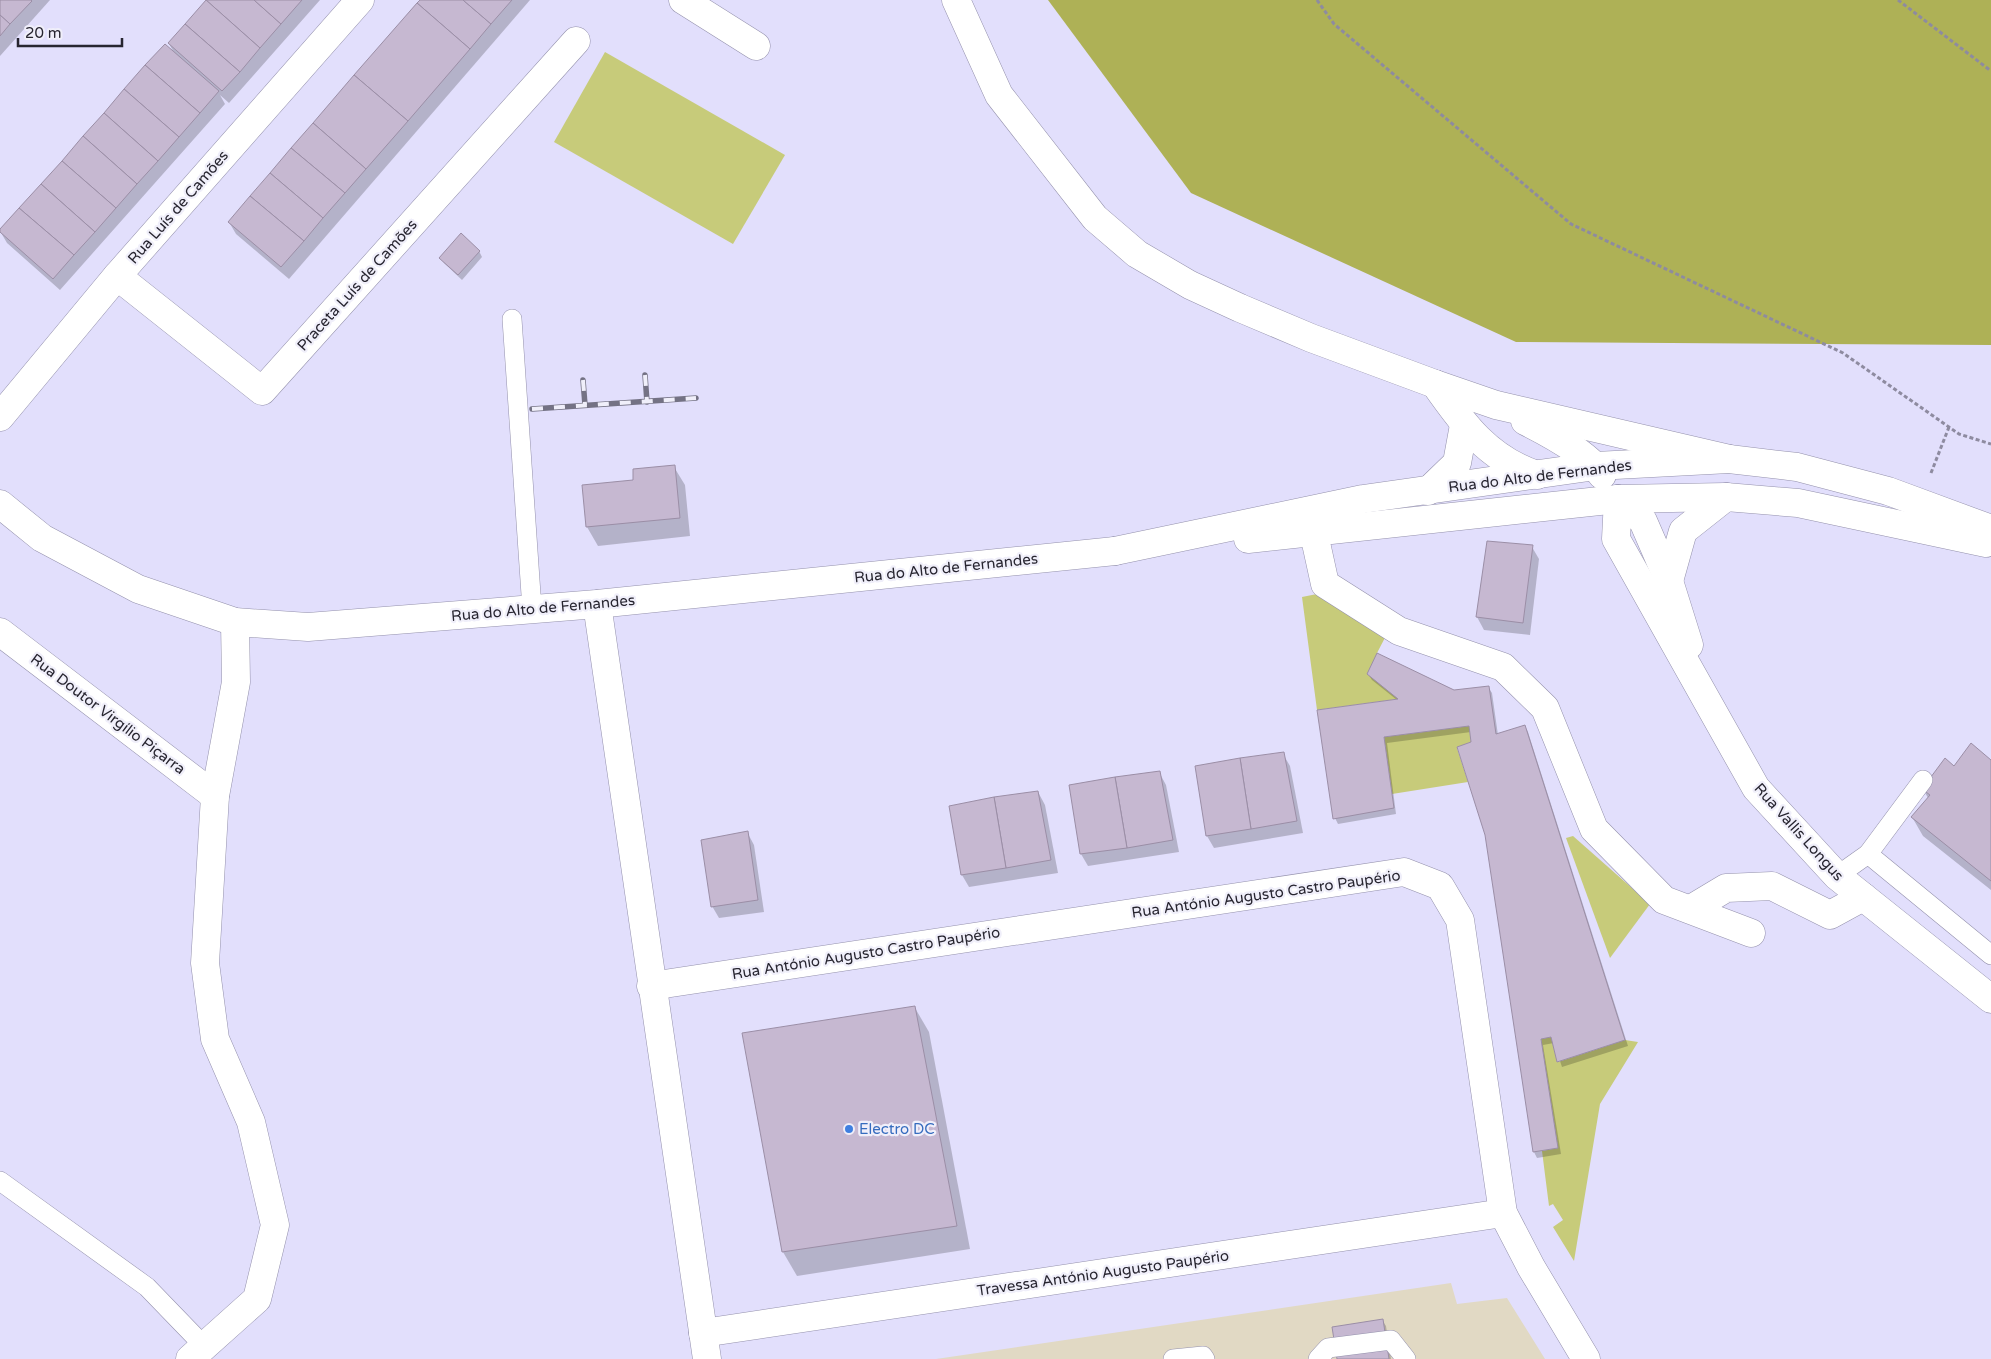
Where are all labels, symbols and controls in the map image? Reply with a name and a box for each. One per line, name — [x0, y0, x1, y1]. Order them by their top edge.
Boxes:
scale bar — [18, 15, 121, 47]
text: 20 m — [25, 24, 62, 42]
street label: Rua Luís de Camões — [124, 147, 232, 267]
street label: Praceta Luís de Camões — [293, 216, 421, 354]
street label: Rua do Alto de Fernandes — [1447, 456, 1633, 496]
street label: Rua do Alto de Fernandes — [853, 549, 1039, 587]
street label: Rua do Alto de Fernandes — [450, 591, 636, 625]
street label: Rua Doutor Virgílio Piçarra — [27, 650, 189, 778]
street label: Rua Vallis Longus — [1750, 779, 1848, 885]
street label: Rua António Augusto Castro Paupério — [1130, 866, 1402, 922]
street label: Rua António Augusto Castro Paupério — [731, 923, 1001, 983]
place label: Electro DC — [859, 1120, 935, 1138]
marker: Electro DC — [843, 1123, 855, 1135]
street label: Travessa António Augusto Paupério — [976, 1246, 1230, 1300]

